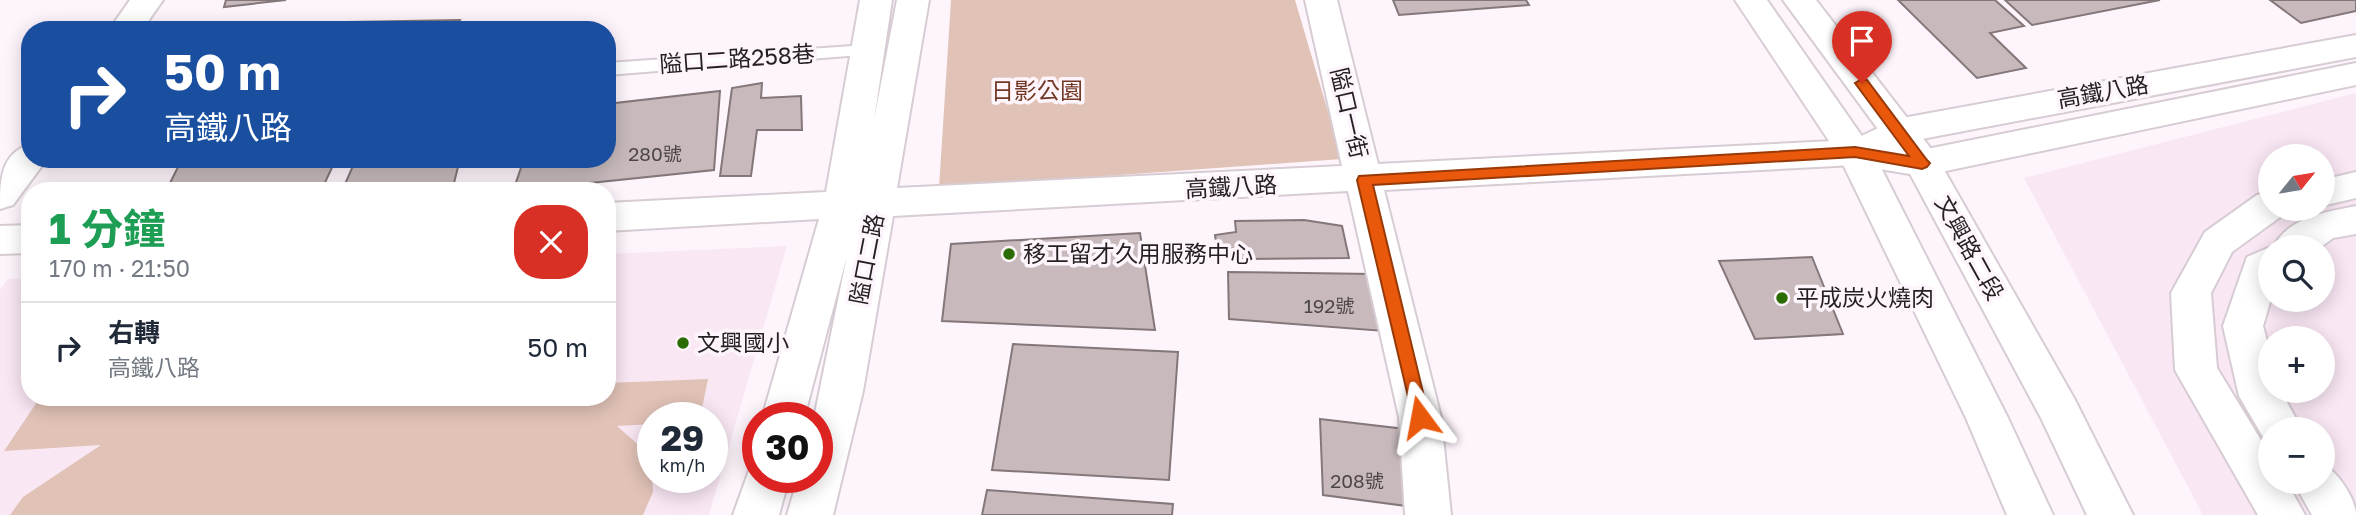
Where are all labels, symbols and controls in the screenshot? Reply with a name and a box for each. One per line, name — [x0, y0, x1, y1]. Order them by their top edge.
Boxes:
pin — [1832, 11, 1892, 83]
icon: arrive — [1843, 22, 1881, 60]
street label: 隘口二路258巷 — [658, 39, 816, 77]
text: 50 m — [164, 42, 281, 101]
icon: right — [49, 49, 140, 140]
street label: 隘口一街 — [1326, 65, 1374, 161]
street label: 高鐵八路 — [2055, 69, 2151, 113]
park label: 日影公園 — [991, 76, 1083, 104]
text: 高鐵八路 — [164, 108, 292, 146]
house number: 280號 — [628, 142, 682, 165]
north arrow — [2258, 144, 2334, 220]
map controls — [2258, 144, 2335, 494]
street label: 高鐵八路 — [1184, 170, 1278, 202]
street label: 文興路二段 — [1930, 190, 2010, 305]
text: 1 分鐘 — [49, 203, 165, 253]
button: close — [514, 205, 588, 279]
street label: 隘口二路 — [843, 211, 889, 307]
button: search — [2258, 235, 2335, 312]
place label: 移工留才久用服務中心 — [1023, 239, 1253, 267]
marker: 移工留才久用服務中心 — [1001, 246, 1017, 262]
text: 170 m · 21:50 — [49, 254, 190, 282]
place label: 平成炭火燒肉 — [1796, 283, 1934, 311]
marker: 平成炭火燒肉 — [1774, 290, 1790, 306]
house number: 192號 — [1304, 294, 1354, 317]
text: 右轉 — [108, 317, 160, 348]
button: + — [2258, 326, 2335, 403]
place label: 文興國小 — [697, 328, 789, 356]
icon: right — [49, 329, 87, 367]
text: 50 m — [527, 332, 588, 363]
marker: 文興國小 — [675, 335, 691, 351]
text: 高鐵八路 — [108, 353, 200, 381]
position arrow — [1383, 380, 1457, 454]
speed limit sign: 30 — [742, 402, 833, 493]
text: 29 — [661, 417, 704, 459]
button: − — [2258, 417, 2335, 494]
text: km/h — [660, 454, 705, 476]
house number: 208號 — [1330, 469, 1384, 492]

